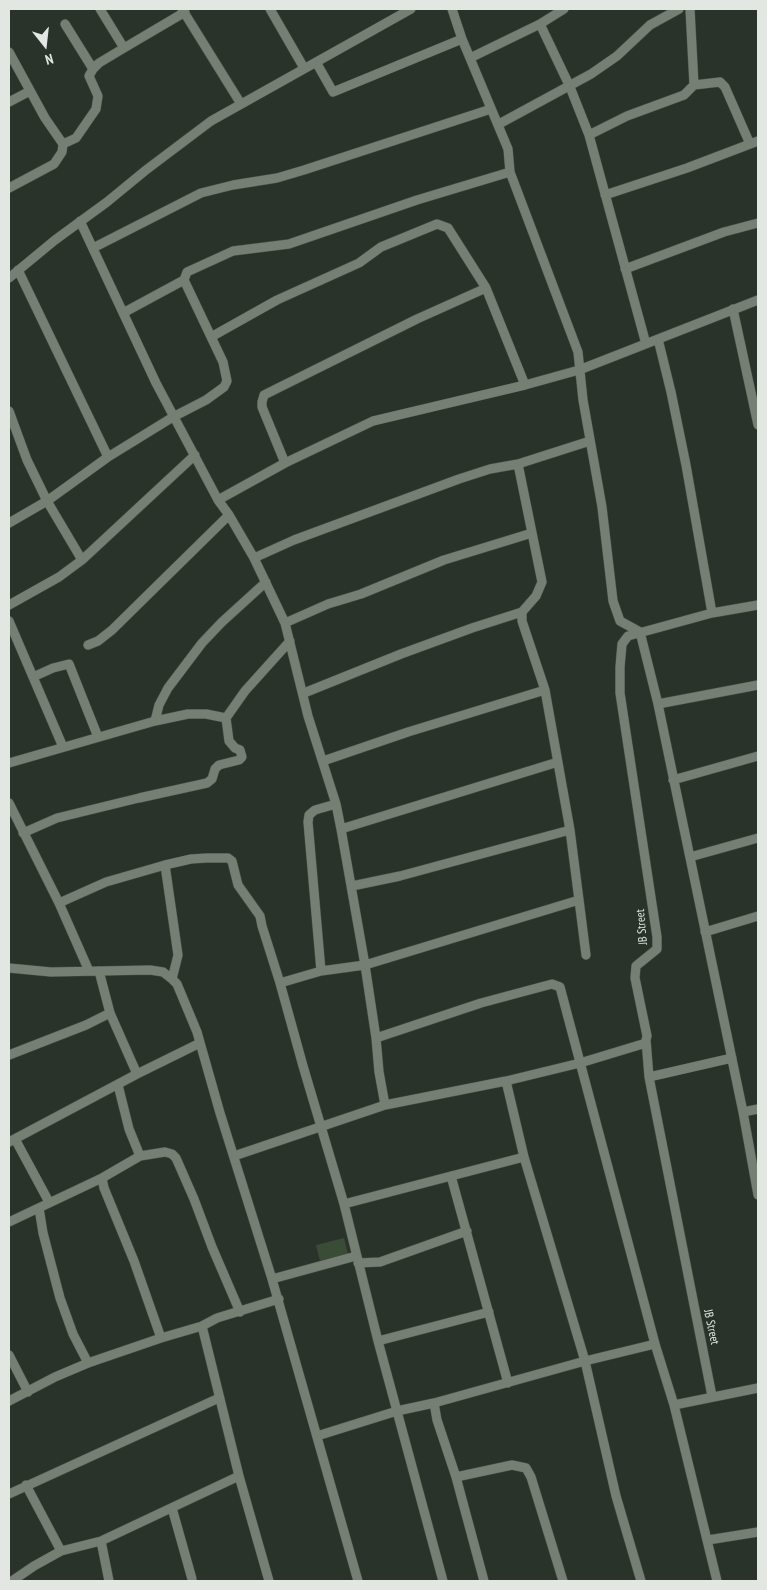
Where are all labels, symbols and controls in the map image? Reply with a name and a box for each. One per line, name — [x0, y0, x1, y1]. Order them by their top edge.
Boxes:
north arrow — [20, 20, 70, 70]
text: N — [43, 50, 55, 69]
street label: JB Street — [633, 908, 651, 946]
street label: JB Street — [700, 1308, 722, 1346]

